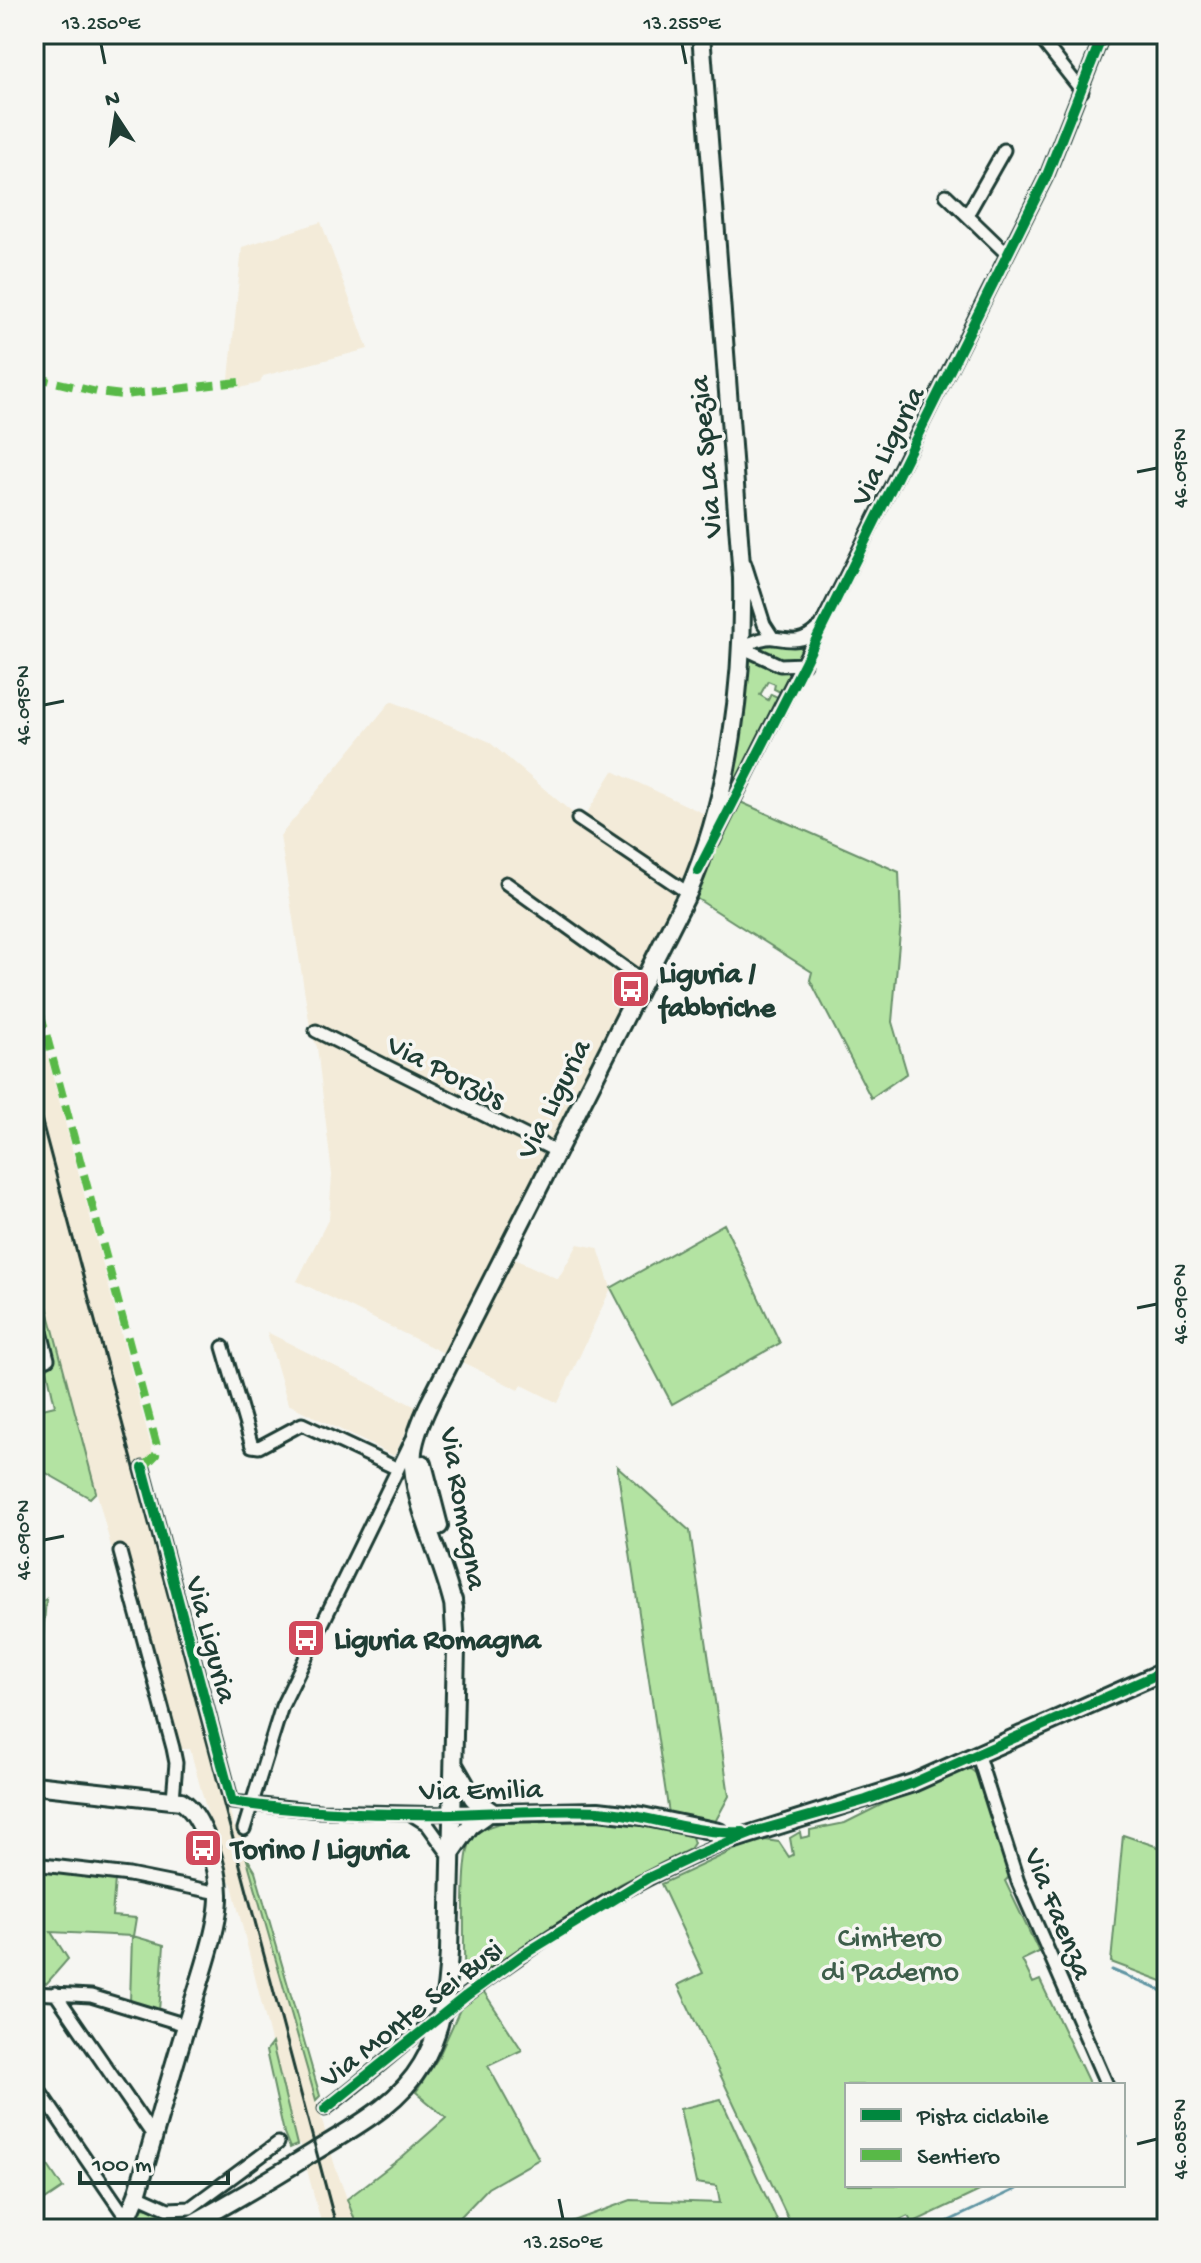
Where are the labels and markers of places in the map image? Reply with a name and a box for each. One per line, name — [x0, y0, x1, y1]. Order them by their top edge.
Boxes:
place label: Liguria / fabbriche — [657, 959, 777, 1028]
bus stop icon: Liguria / fabbriche — [610, 968, 652, 1010]
bus stop icon: Liguria Romagna — [285, 1617, 327, 1659]
place label: Liguria Romagna — [334, 1625, 542, 1660]
bus stop icon: Torino / Liguria — [182, 1827, 224, 1869]
place label: Torino / Liguria — [229, 1835, 410, 1870]

